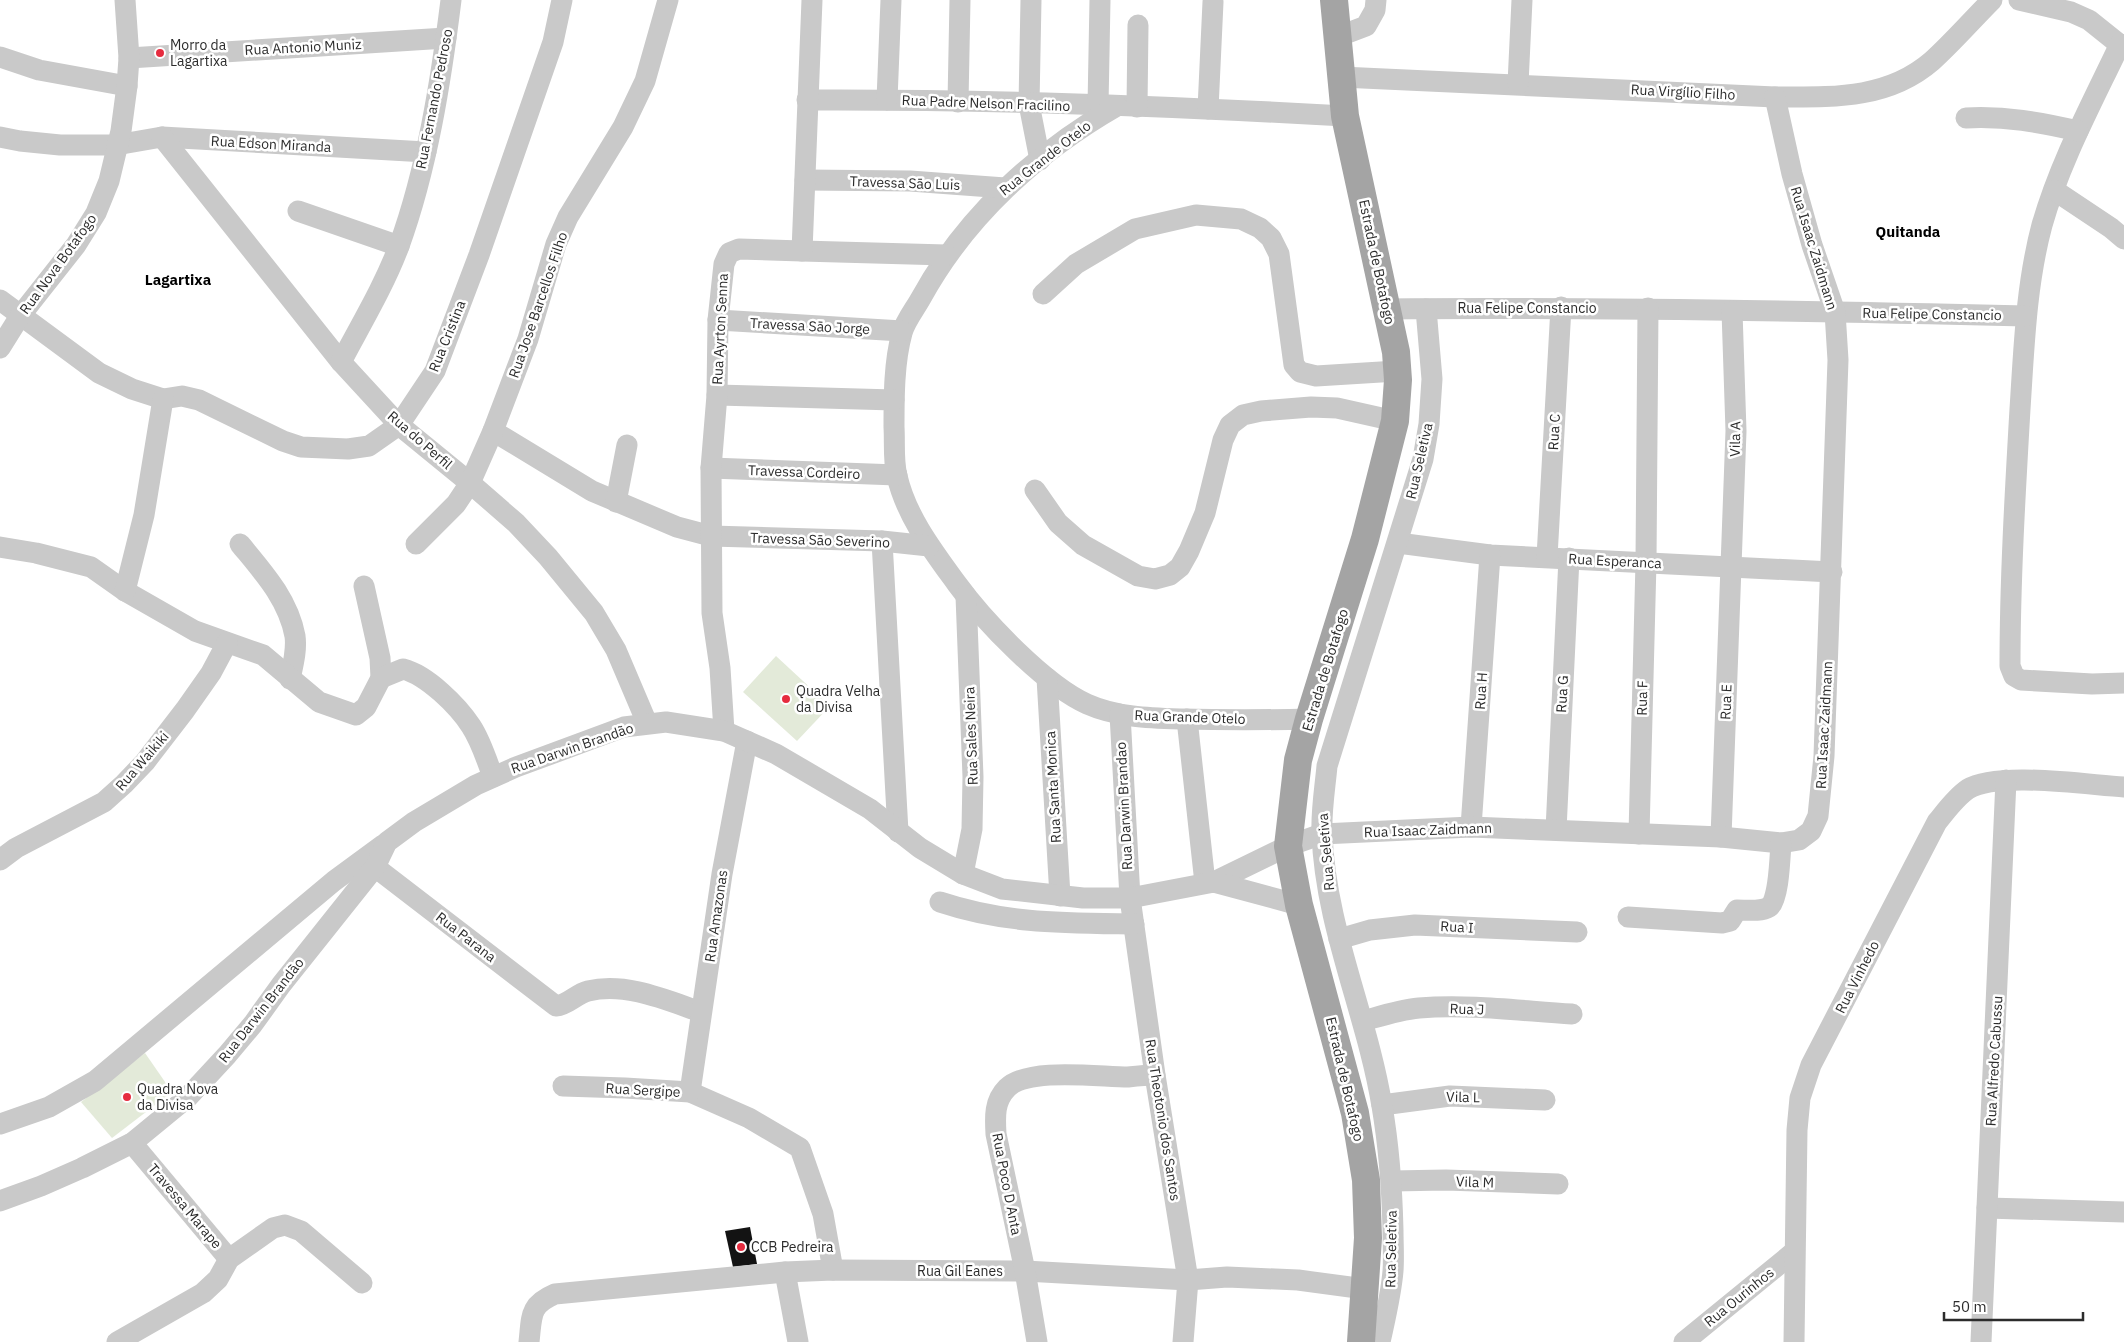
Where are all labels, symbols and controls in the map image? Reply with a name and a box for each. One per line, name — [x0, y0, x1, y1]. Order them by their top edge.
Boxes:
street label: Rua Fernando Pedroso — [412, 27, 456, 171]
street label: Rua Antonio Muniz — [244, 35, 362, 59]
place label: Morro da Lagartixa — [170, 36, 228, 70]
marker: Morro da Lagartixa — [154, 47, 166, 59]
street label: Rua Virgílio Filho — [1630, 80, 1736, 104]
street label: Rua Padre Nelson Fracilino — [901, 91, 1071, 115]
street label: Rua Grande Otelo — [996, 117, 1094, 199]
street label: Rua Edson Miranda — [210, 132, 332, 156]
street label: Travessa Sāo Luis — [849, 172, 961, 194]
street label: Rua Isaac Zaidmann — [1787, 184, 1841, 312]
street label: Estrada de Botafogo — [1355, 198, 1399, 326]
street label: Rua Nova Botafogo — [16, 210, 101, 318]
district label: Quitanda — [1876, 222, 1941, 241]
street label: Rua Jose Barcellos Filho — [505, 229, 572, 380]
district label: Lagartixa — [145, 270, 212, 289]
street label: Rua Ayrton Senna — [708, 272, 732, 385]
street label: Rua Cristina — [424, 297, 470, 374]
street label: Rua Felipe Constancio — [1457, 299, 1597, 317]
street label: Rua Felipe Constancio — [1862, 304, 2002, 324]
street label: Travessa Sāo Jorge — [750, 314, 871, 338]
street label: Rua do Perfil — [384, 407, 456, 473]
street label: Rua C — [1544, 413, 1564, 451]
street label: Rua Seletiva — [1401, 421, 1437, 501]
street label: Vila A — [1726, 421, 1744, 457]
street label: Travessa Cordeiro — [748, 461, 861, 483]
street label: Travessa Sāo Severino — [750, 529, 890, 551]
street label: Rua Esperanca — [1568, 550, 1663, 572]
street label: Estrada de Botafogo — [1298, 606, 1352, 733]
street label: Rua Isaac Zaidmann — [1812, 660, 1836, 790]
street label: Rua H — [1471, 672, 1491, 710]
street label: Rua G — [1552, 675, 1572, 713]
street label: Rua F — [1633, 680, 1651, 716]
place label: Quadra Velha da Divisa — [796, 682, 881, 716]
street label: Rua E — [1716, 684, 1736, 720]
street label: Rua Sales Neira — [960, 686, 982, 786]
marker: Quadra Velha da Divisa — [780, 693, 792, 705]
street label: Rua Grande Otelo — [1134, 706, 1246, 728]
street label: Rua Darwin Brandão — [508, 719, 636, 777]
street label: Rua Waikiki — [111, 728, 173, 794]
street label: Rua Santa Monica — [1041, 730, 1065, 843]
street label: Rua Darwin Brandao — [1112, 741, 1136, 871]
street label: Rua Seletiva — [1314, 812, 1338, 891]
street label: Rua Isaac Zaidmann — [1364, 819, 1492, 841]
street label: Rua Amazonas — [701, 869, 731, 963]
street label: Rua Parana — [432, 908, 500, 966]
street label: Rua I — [1440, 917, 1474, 937]
street label: Rua Vinhedo — [1831, 937, 1883, 1016]
street label: Rua Darwin Brandão — [214, 954, 308, 1066]
street label: Rua Alfredo Cabussu — [1982, 995, 2006, 1127]
street label: Rua J — [1449, 999, 1485, 1019]
street label: Estrada de Botafogo — [1322, 1015, 1368, 1143]
street label: Rua Theotonio dos Santos — [1141, 1038, 1185, 1202]
street label: Rua Sergipe — [605, 1079, 681, 1101]
place label: Quadra Nova da Divisa — [137, 1080, 219, 1114]
street label: Vila L — [1446, 1088, 1480, 1106]
marker: Quadra Nova da Divisa — [121, 1091, 133, 1103]
street label: Rua Poco D Anta — [988, 1131, 1026, 1237]
street label: Travessa Marape — [144, 1160, 226, 1253]
street label: Vila M — [1456, 1172, 1494, 1192]
street label: Rua Seletiva — [1381, 1210, 1401, 1288]
place label: CCB Pedreira — [751, 1238, 834, 1256]
marker: CCB Pedreira — [735, 1241, 747, 1253]
street label: Rua Gil Eanes — [917, 1262, 1003, 1280]
street label: Rua Ourinhos — [1700, 1263, 1778, 1331]
scale bar — [1944, 1290, 2083, 1322]
text: 50 m — [1952, 1297, 1987, 1316]

